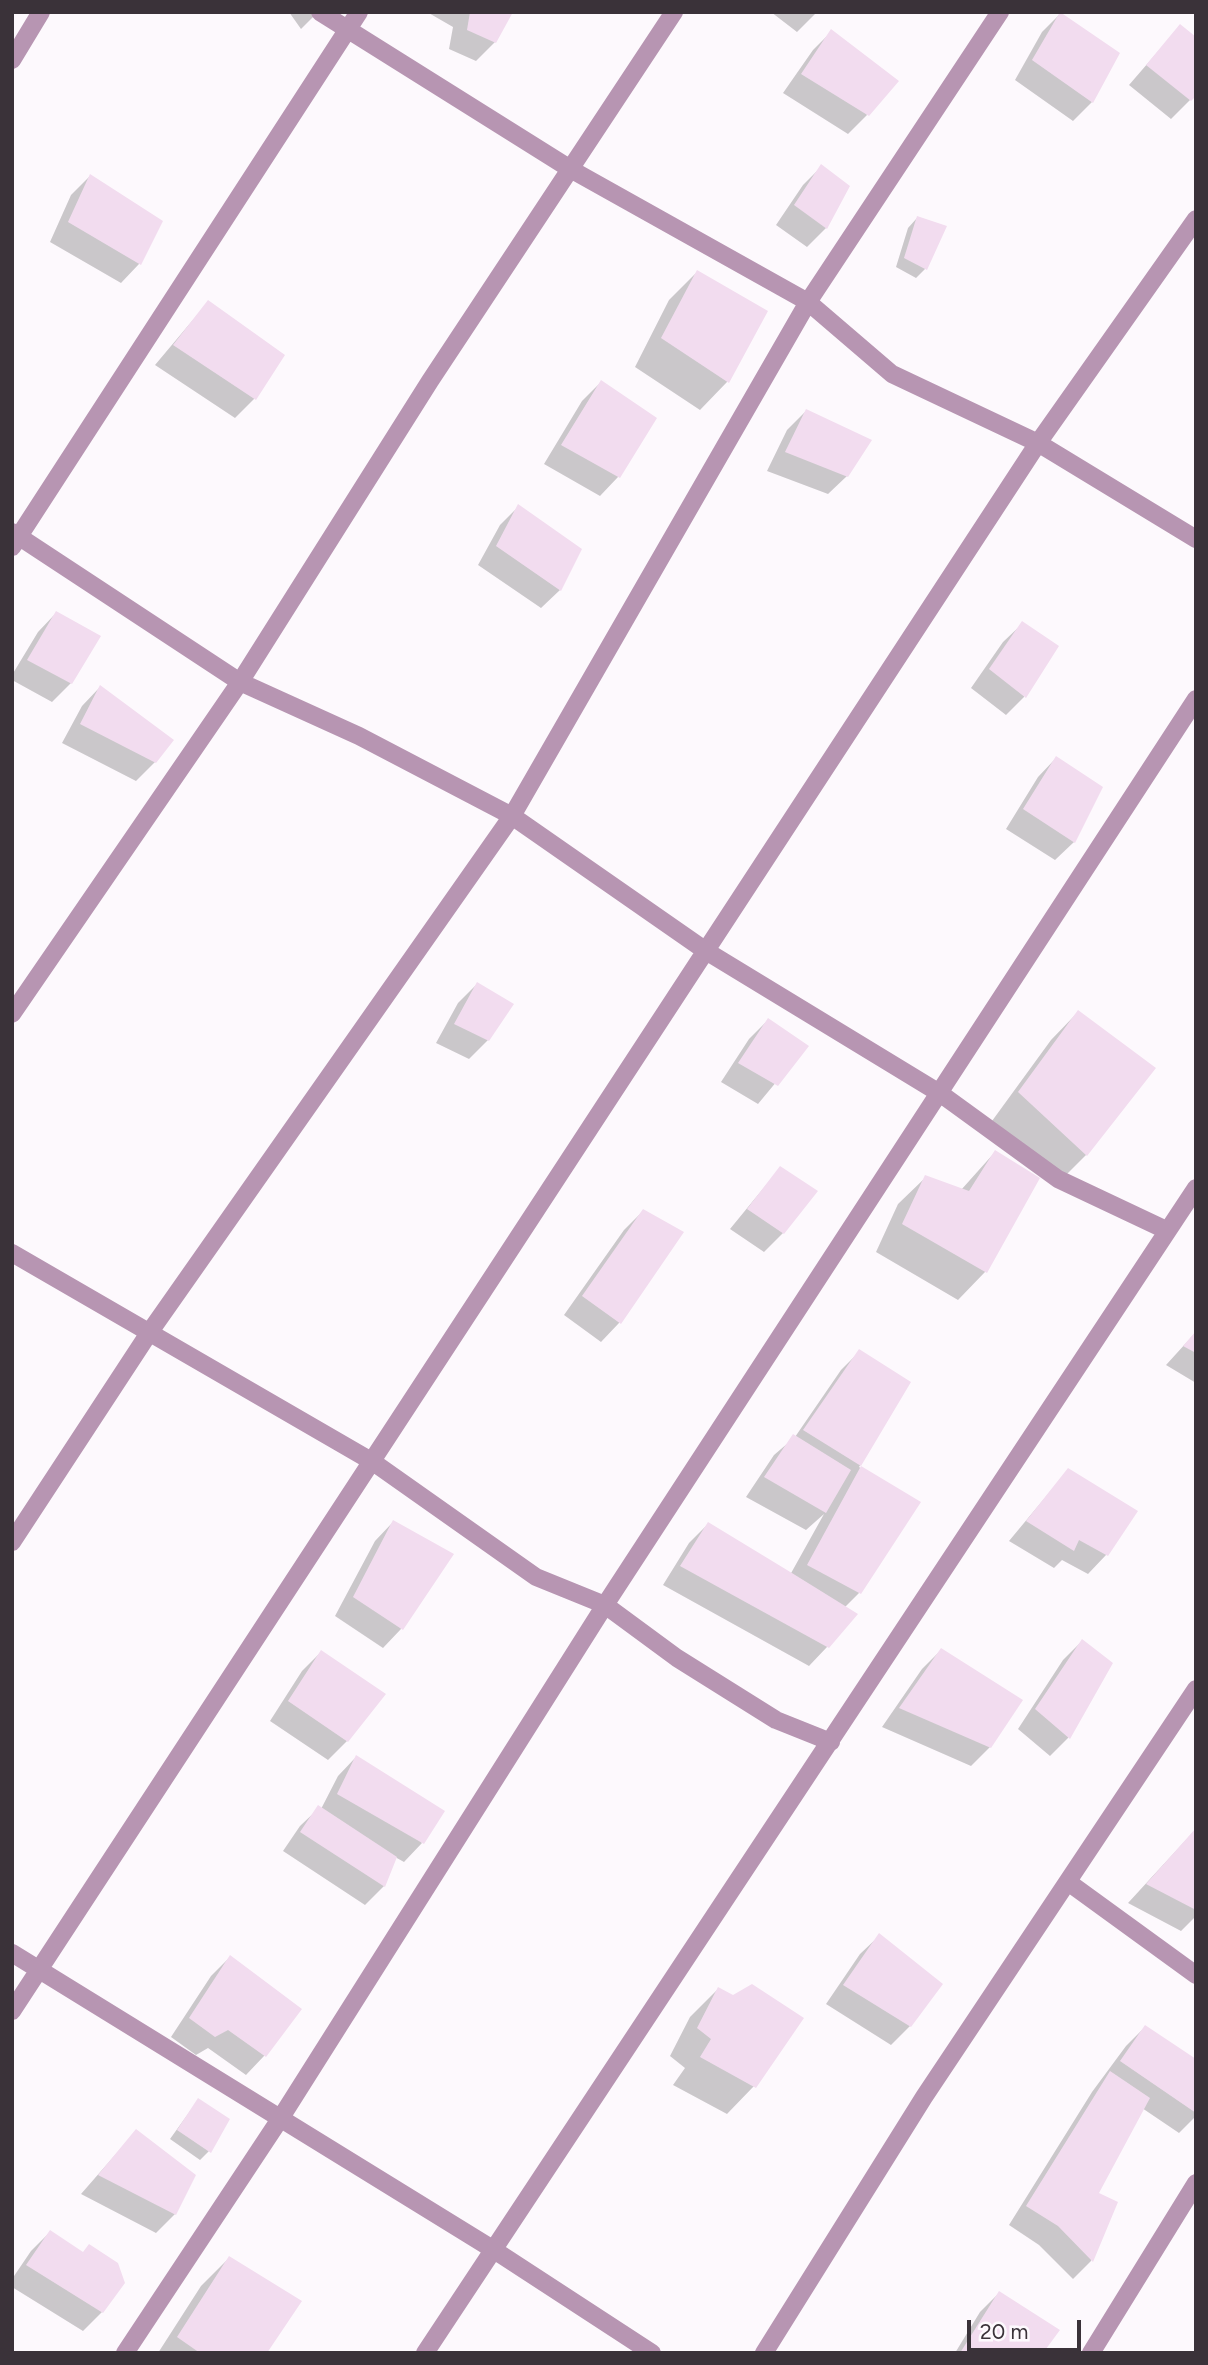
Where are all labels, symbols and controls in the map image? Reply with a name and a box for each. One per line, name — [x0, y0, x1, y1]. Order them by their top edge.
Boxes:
scale bar — [970, 2306, 1084, 2350]
text: 20 m — [980, 2319, 1028, 2344]

